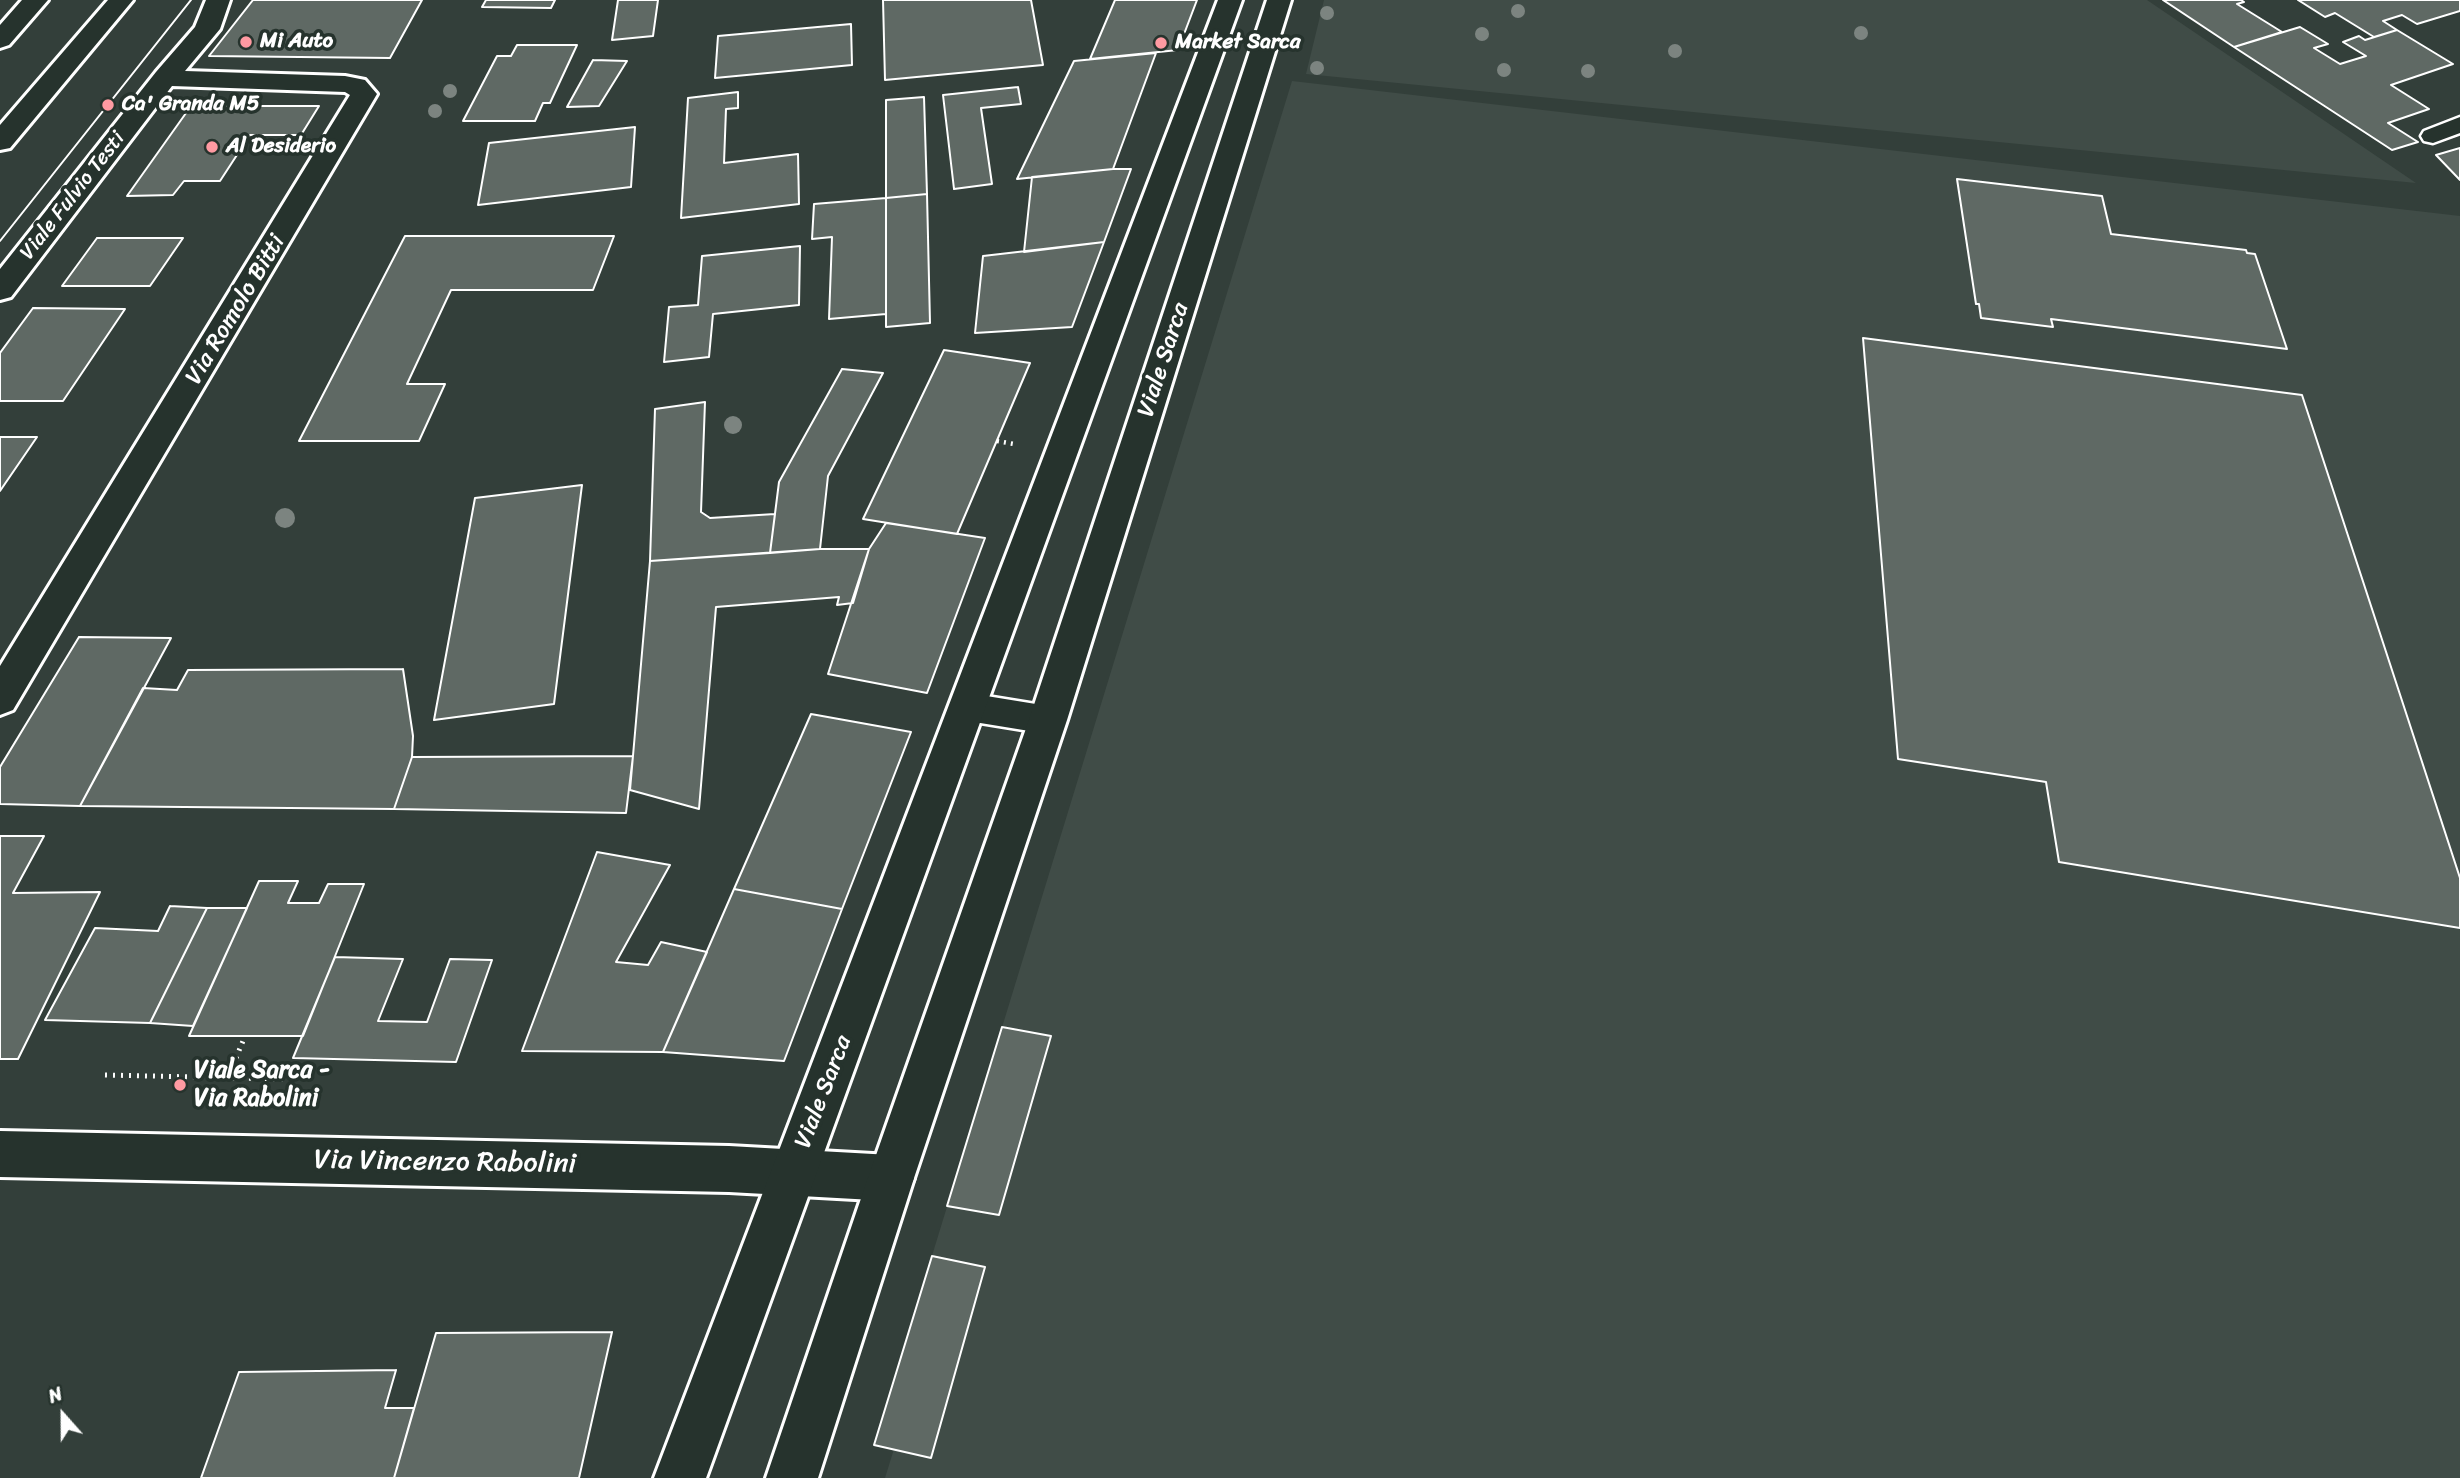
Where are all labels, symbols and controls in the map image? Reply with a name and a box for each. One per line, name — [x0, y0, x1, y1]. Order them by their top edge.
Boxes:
place label: Mi Auto — [260, 29, 333, 55]
place label: Market Sarca — [1175, 30, 1301, 56]
marker: Mi Auto — [238, 34, 254, 50]
marker: Market Sarca — [1153, 35, 1169, 51]
place label: Ca' Granda M5 — [122, 92, 260, 118]
marker: Ca' Granda M5 — [100, 97, 116, 113]
street label: Viale Fulvio Testi — [15, 127, 131, 265]
place label: Al Desiderio — [226, 134, 336, 160]
marker: Al Desiderio — [204, 139, 220, 155]
street label: Via Romolo Bitti — [180, 230, 292, 390]
street label: Viale Sarca — [1132, 299, 1196, 421]
street label: Viale Sarca — [789, 1031, 859, 1153]
place label: Viale Sarca - Via Rabolini — [194, 1057, 330, 1113]
marker: Viale Sarca - Via Rabolini — [172, 1077, 188, 1093]
street label: Via Vincenzo Rabolini — [314, 1144, 576, 1182]
text: N — [43, 1377, 67, 1413]
north arrow — [28, 1380, 98, 1450]

